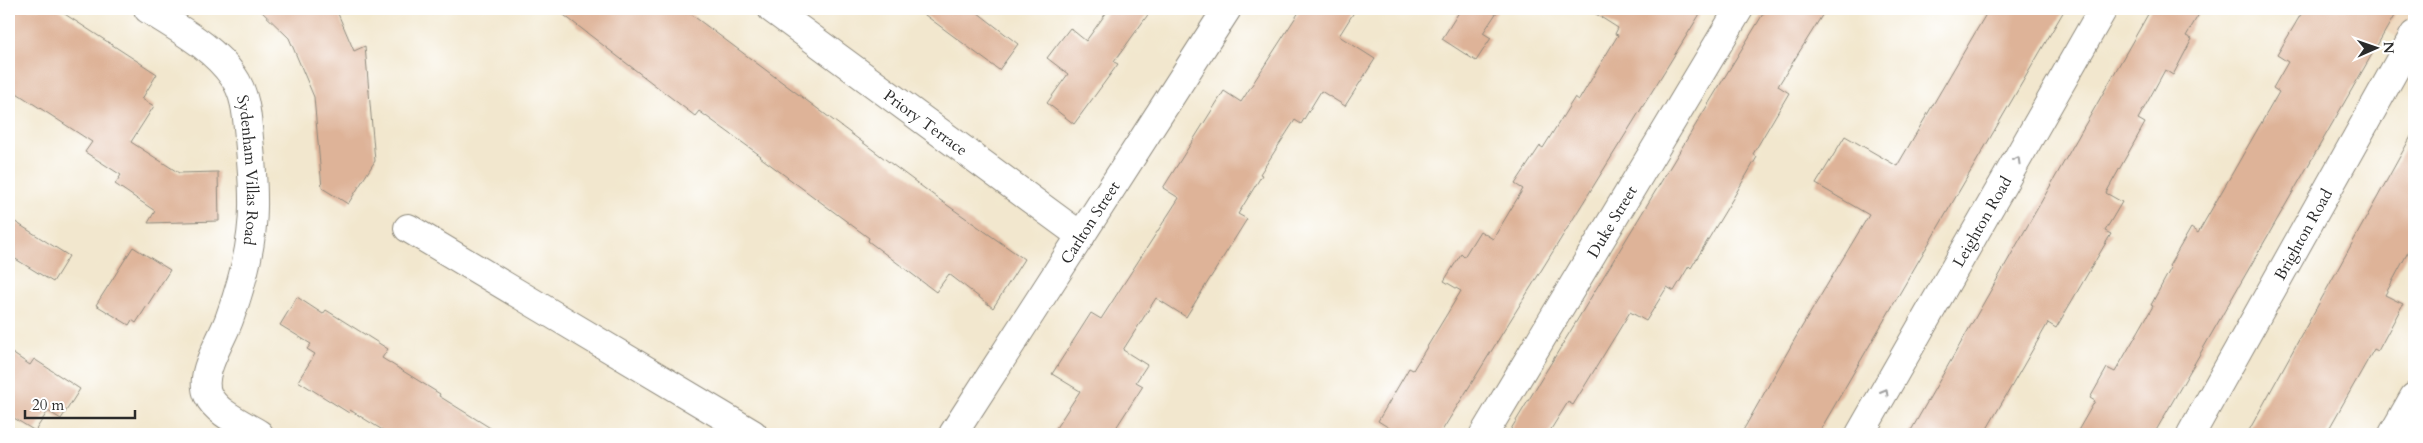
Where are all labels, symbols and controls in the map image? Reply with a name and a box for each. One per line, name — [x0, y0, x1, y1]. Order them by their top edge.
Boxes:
north arrow — [2350, 22, 2400, 72]
text: N — [2379, 41, 2398, 54]
street label: Priory Terrace — [879, 85, 972, 161]
street label: Sydenham Villas Road — [231, 93, 263, 247]
one-way arrow — [2011, 156, 2021, 165]
street label: Leighton Road — [1948, 172, 2017, 271]
street label: Carlton Street — [1055, 177, 1125, 269]
street label: Duke Street — [1582, 182, 1643, 262]
street label: Brighton Road — [2269, 185, 2338, 284]
scale bar — [25, 388, 135, 420]
one-way arrow — [1878, 388, 1888, 397]
text: 20 m — [32, 395, 64, 415]

